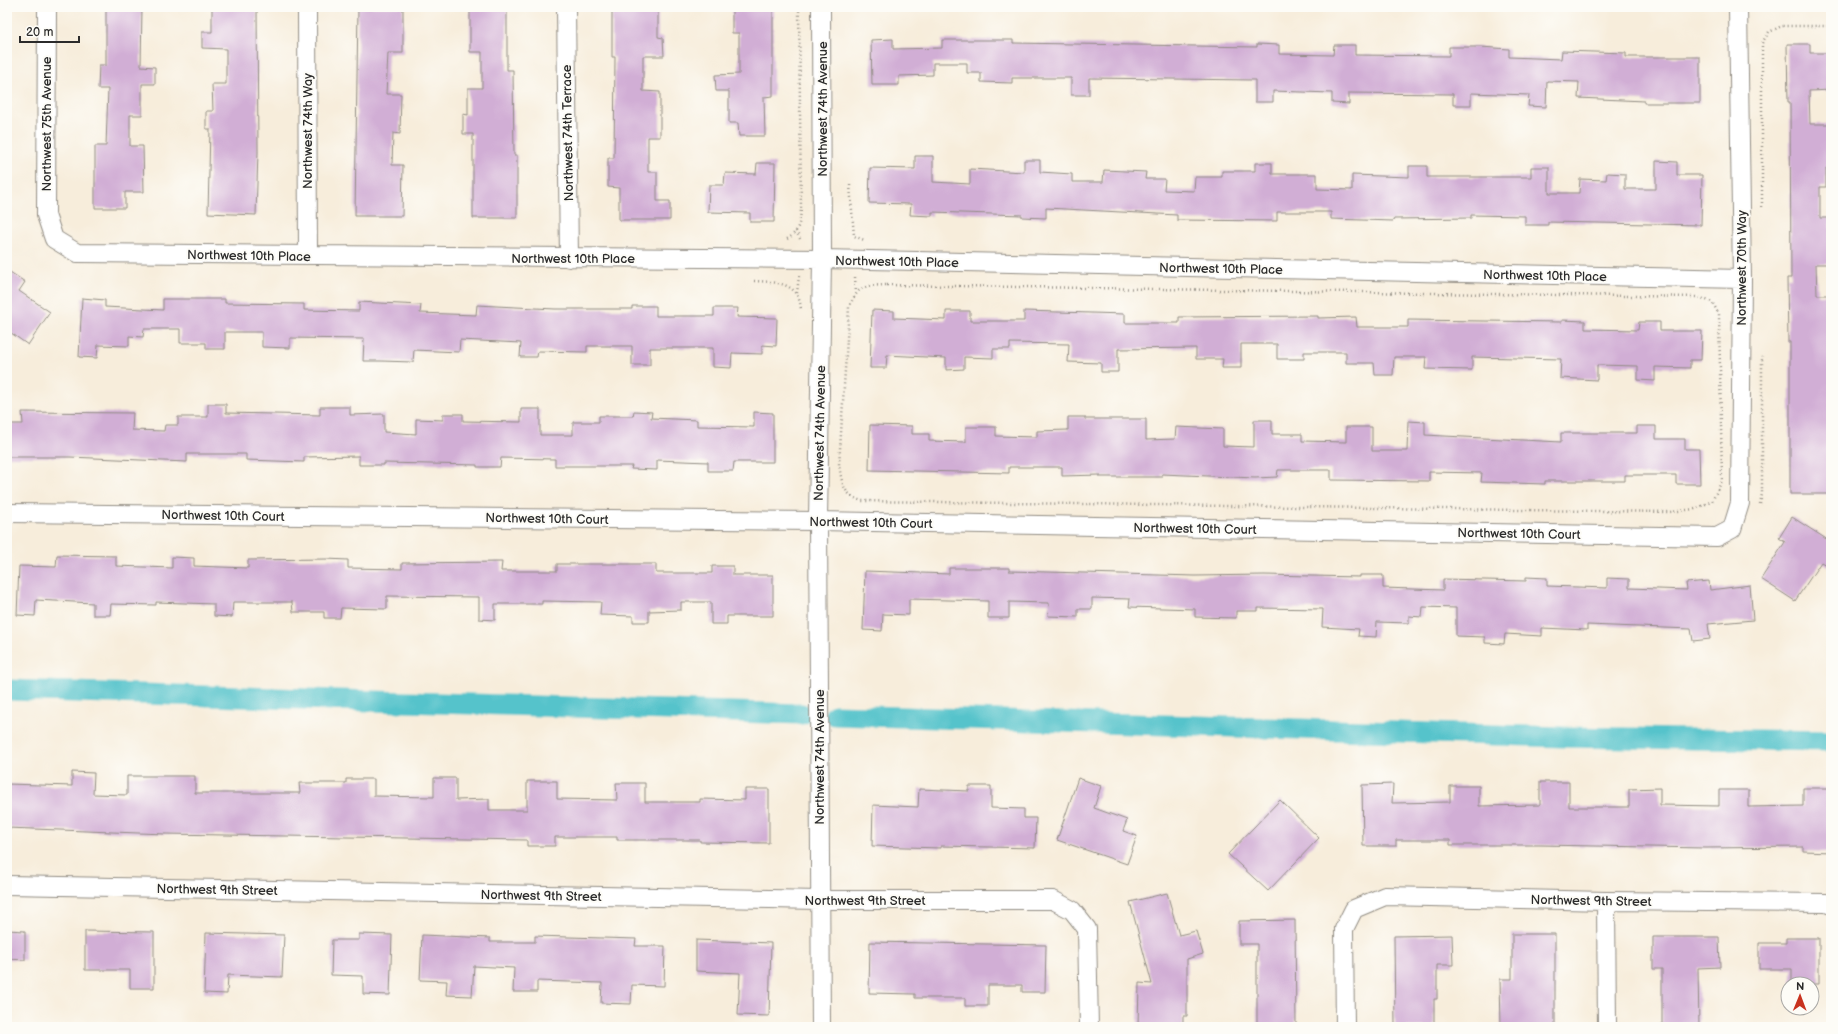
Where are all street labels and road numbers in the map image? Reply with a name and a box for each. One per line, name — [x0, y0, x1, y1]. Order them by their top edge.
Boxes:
street label: Northwest 74th Avenue — [815, 41, 831, 177]
street label: Northwest 75th Avenue — [39, 56, 55, 192]
street label: Northwest 74th Terrace — [559, 64, 577, 202]
street label: Northwest 74th Way — [300, 73, 316, 189]
street label: Northwest 70th Way — [1734, 210, 1750, 326]
street label: Northwest 10th Place — [187, 247, 311, 265]
street label: Northwest 10th Place — [511, 251, 635, 267]
street label: Northwest 10th Place — [835, 253, 959, 271]
street label: Northwest 10th Place — [1159, 260, 1283, 278]
street label: Northwest 10th Place — [1483, 267, 1607, 285]
street label: Northwest 74th Avenue — [811, 365, 829, 501]
street label: Northwest 10th Court — [161, 507, 285, 525]
street label: Northwest 10th Court — [485, 510, 609, 528]
street label: Northwest 10th Court — [809, 514, 933, 532]
street label: Northwest 10th Court — [1133, 520, 1257, 538]
street label: Northwest 10th Court — [1457, 525, 1581, 543]
street label: Northwest 74th Avenue — [812, 689, 828, 825]
street label: Northwest 9th Street — [156, 881, 278, 899]
street label: Northwest 9th Street — [480, 887, 602, 905]
street label: Northwest 9th Street — [1530, 892, 1652, 910]
street label: Northwest 9th Street — [805, 893, 926, 909]

